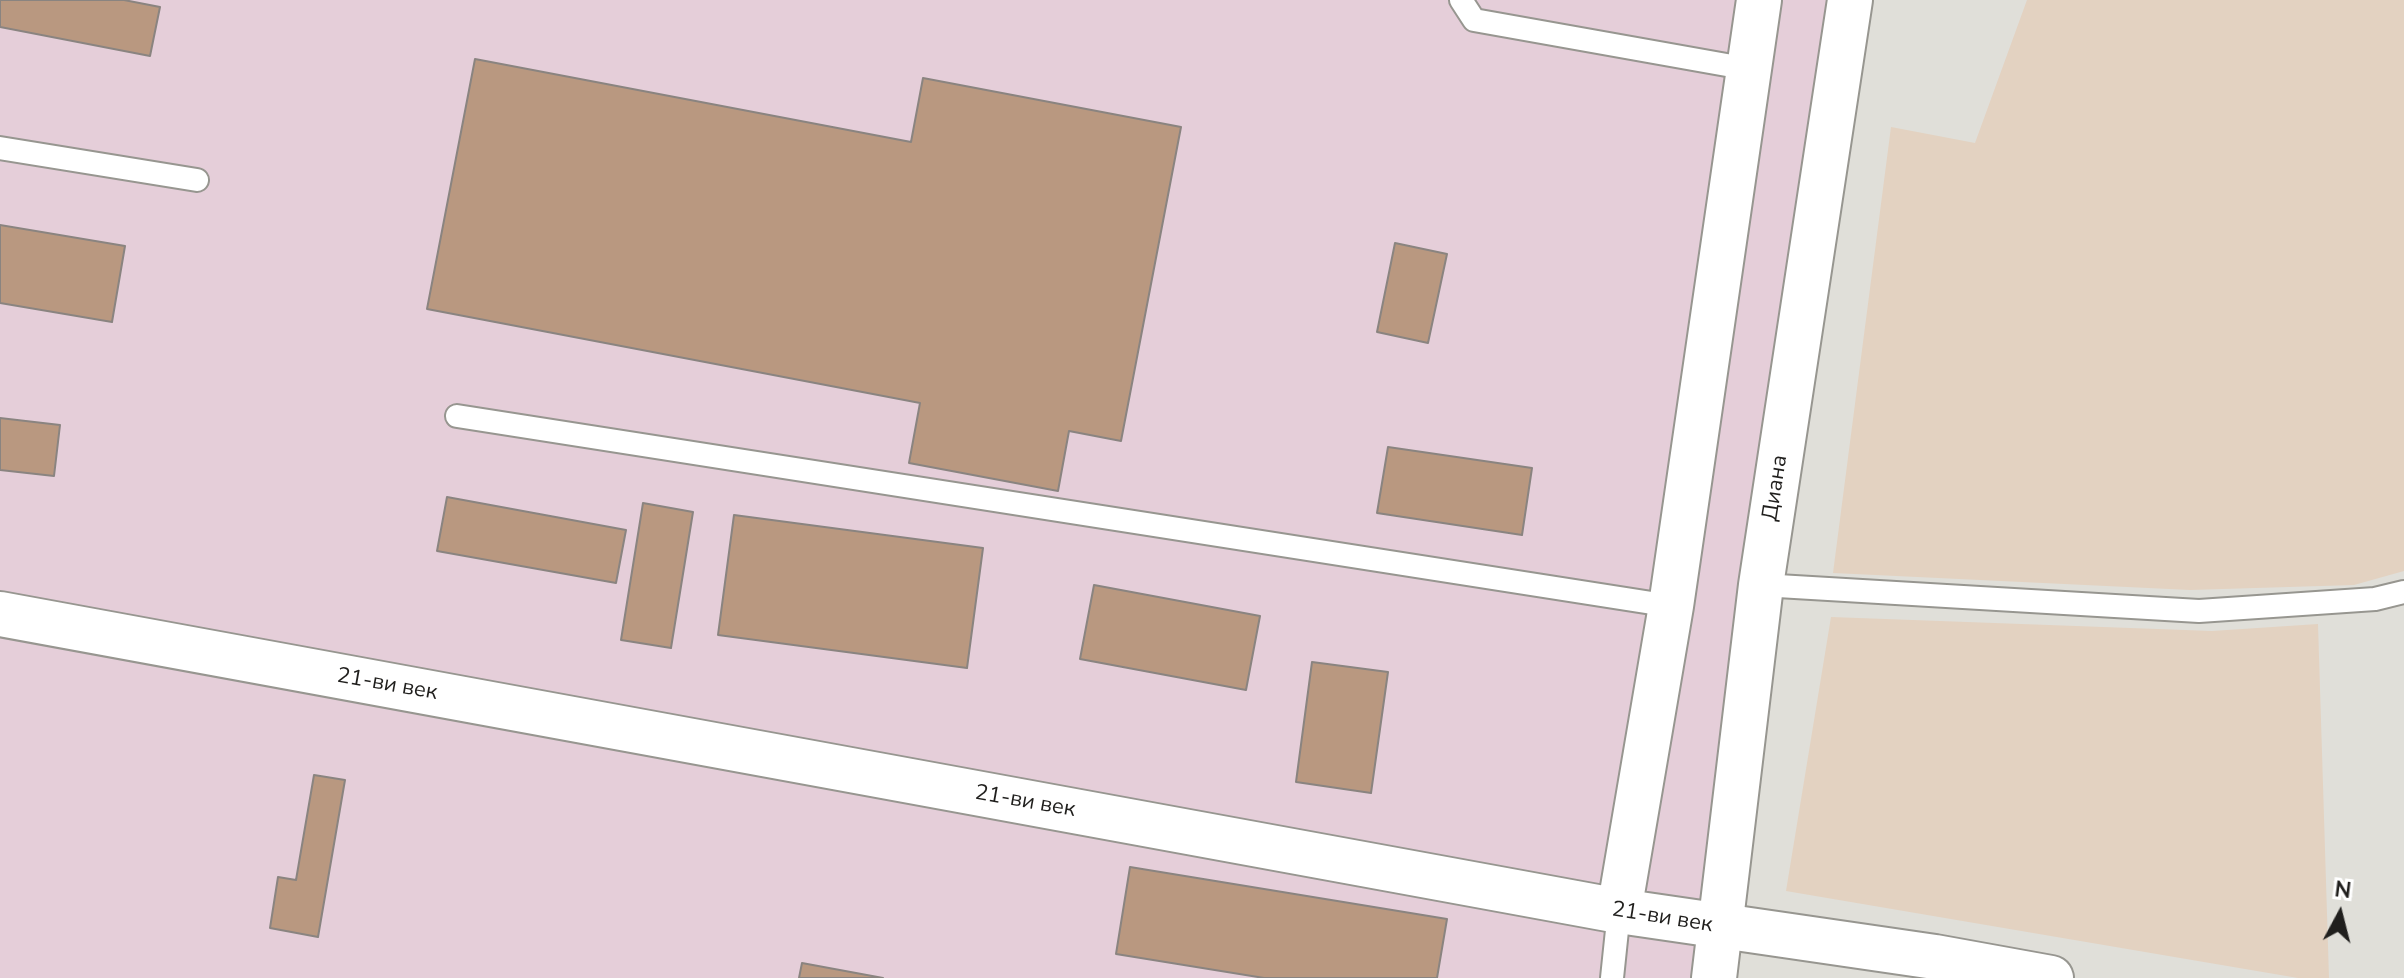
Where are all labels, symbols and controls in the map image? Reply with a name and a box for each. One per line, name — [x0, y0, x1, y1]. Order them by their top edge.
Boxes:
street label: Диана — [1758, 453, 1794, 523]
street label: 21-ви век — [335, 663, 439, 707]
street label: 21-ви век — [973, 780, 1077, 824]
north arrow — [2300, 874, 2380, 954]
text: N — [2333, 874, 2353, 906]
street label: 21-ви век — [1610, 897, 1714, 939]

